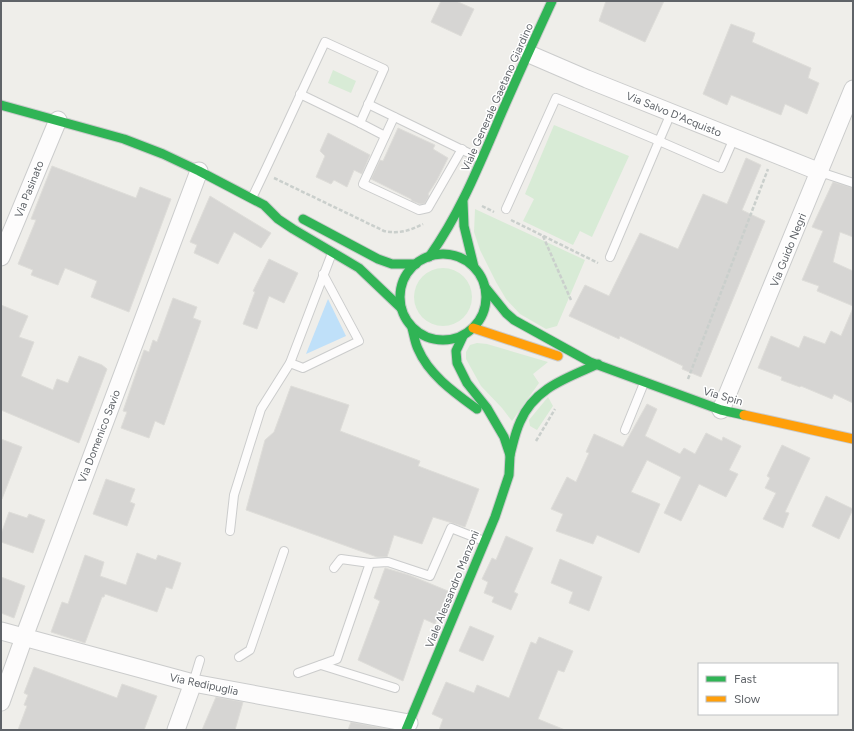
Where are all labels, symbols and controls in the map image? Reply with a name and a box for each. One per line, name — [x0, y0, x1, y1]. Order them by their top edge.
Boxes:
street label: Viale Generale Gaetano Giardino — [459, 21, 536, 173]
street label: Via Salvo D'Acquisto — [624, 89, 723, 140]
street label: Via Pasinato — [12, 159, 47, 220]
street label: Via Guido Negri — [768, 211, 809, 289]
street label: Via Spin — [702, 385, 744, 408]
street label: Via Domenico Savio — [76, 388, 123, 484]
street label: Viale Alessandro Manzoni — [423, 529, 482, 650]
legend — [698, 663, 838, 715]
street label: Via Redipuglia — [168, 671, 240, 698]
text: Fast — [734, 672, 757, 686]
text: Slow — [734, 692, 761, 706]

